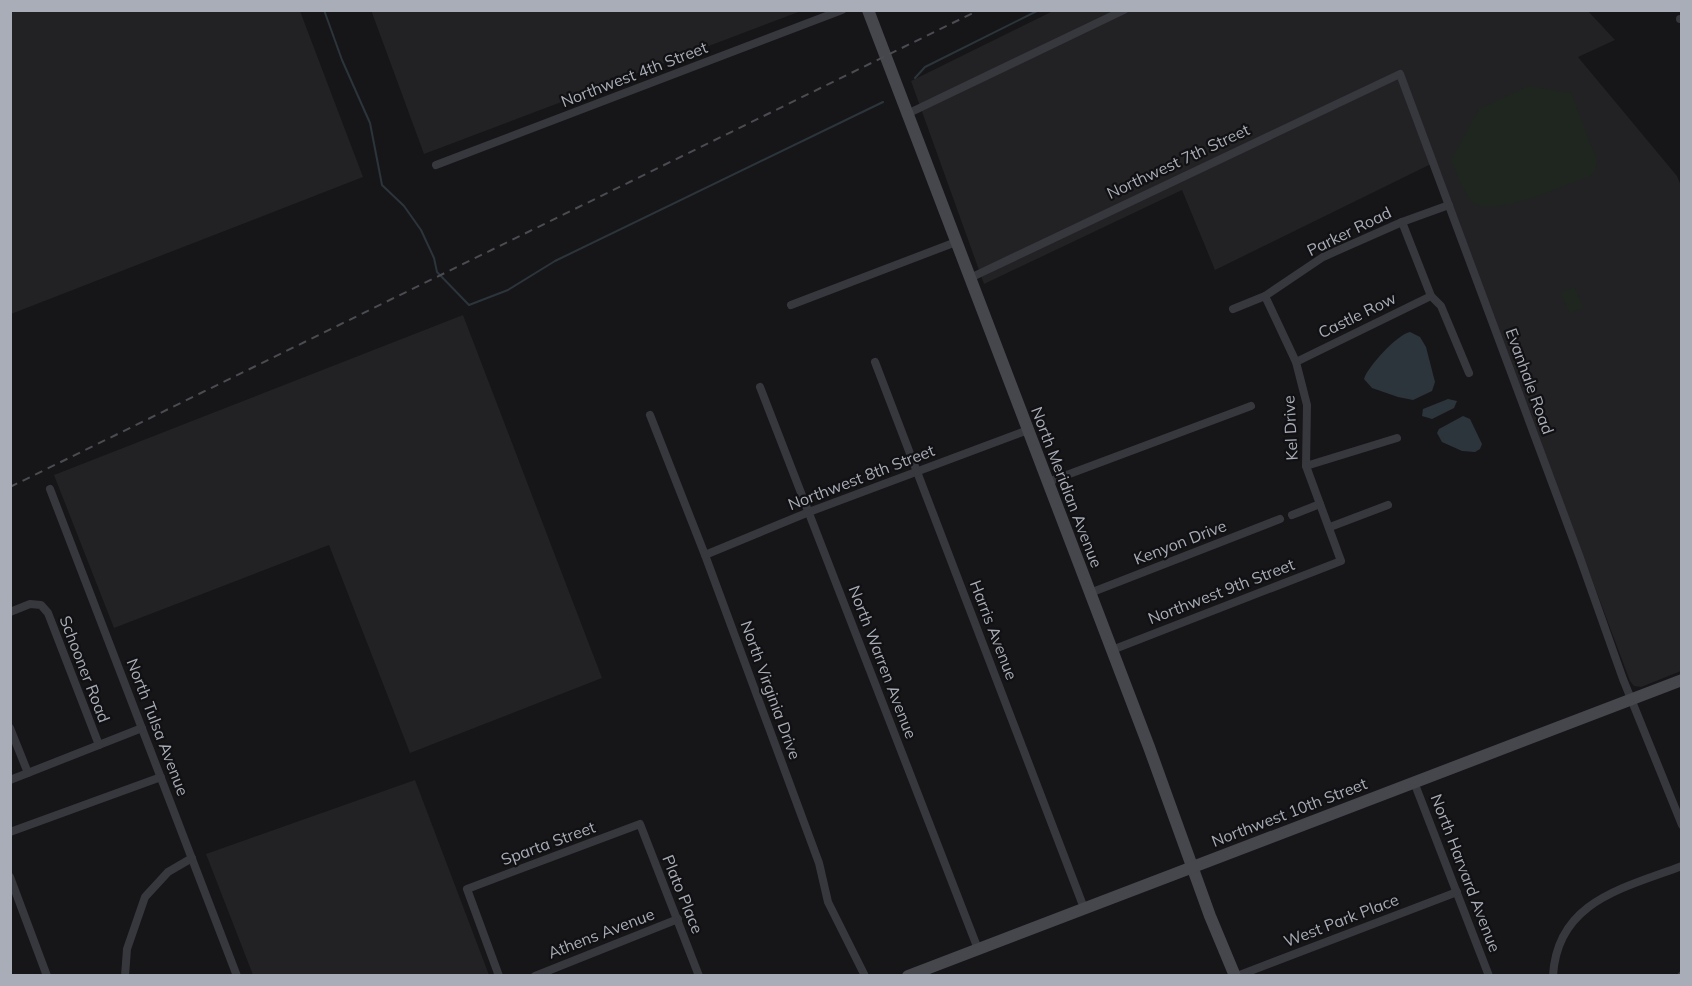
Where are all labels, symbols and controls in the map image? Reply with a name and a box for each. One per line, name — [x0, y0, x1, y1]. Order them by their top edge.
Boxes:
street label: Northwest 4th Street — [558, 37, 710, 111]
street label: Northwest 7th Street — [1103, 119, 1253, 203]
street label: Parker Road — [1304, 202, 1394, 260]
street label: Castle Row — [1315, 288, 1399, 342]
street label: Evanhale Road — [1502, 325, 1558, 437]
street label: Kel Drive — [1278, 395, 1302, 461]
street label: North Meridian Avenue — [1027, 404, 1107, 570]
street label: Northwest 8th Street — [785, 440, 937, 514]
street label: Kenyon Drive — [1131, 515, 1229, 569]
street label: Northwest 9th Street — [1145, 554, 1297, 628]
street label: Harris Avenue — [966, 577, 1022, 683]
street label: North Warren Avenue — [845, 583, 921, 741]
street label: Schooner Road — [55, 613, 115, 725]
street label: North Virginia Drive — [737, 618, 805, 762]
street label: North Tulsa Avenue — [123, 656, 193, 798]
street label: Northwest 10th Street — [1208, 773, 1370, 851]
street label: North Harvard Avenue — [1427, 791, 1505, 955]
street label: Sparta Street — [498, 817, 598, 869]
street label: Plato Place — [658, 852, 708, 936]
street label: West Park Place — [1281, 889, 1401, 951]
street label: Athens Avenue — [545, 904, 657, 962]

